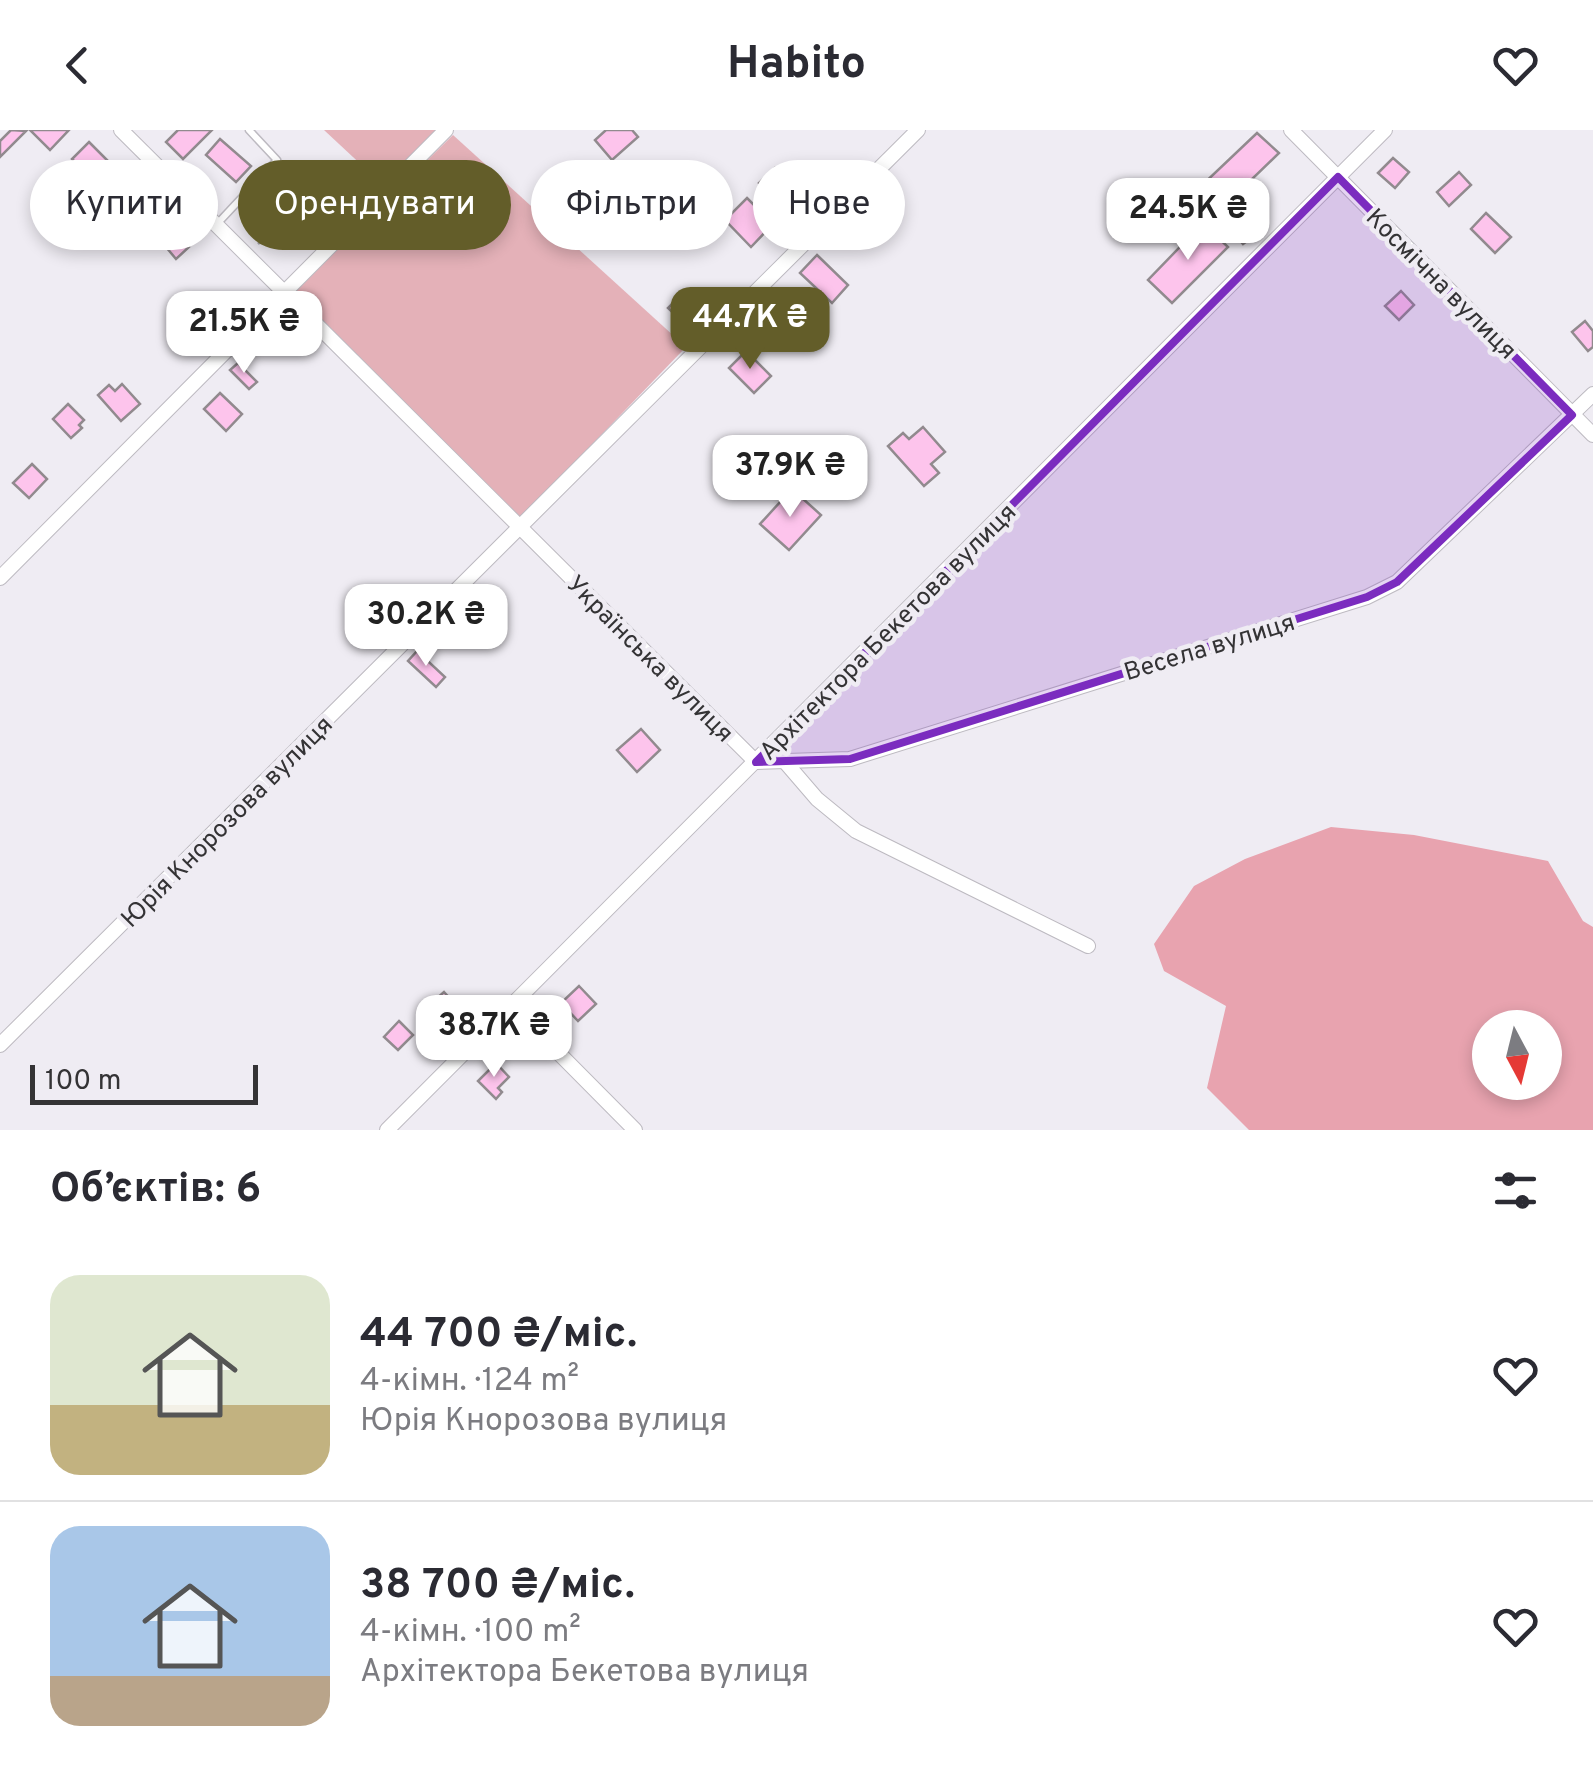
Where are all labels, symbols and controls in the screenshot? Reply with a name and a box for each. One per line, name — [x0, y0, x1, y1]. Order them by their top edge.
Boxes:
text: Habito — [727, 37, 866, 94]
icon: back — [50, 38, 105, 93]
icon: heart — [1488, 38, 1543, 93]
chip: Купити — [30, 160, 218, 250]
chip: Орендувати — [238, 160, 511, 250]
chip: Фільтри — [531, 160, 733, 250]
chip: Нове — [753, 160, 905, 250]
pin: 24.5K ₴ — [1096, 178, 1280, 263]
text: 24.5K ₴ — [1128, 190, 1248, 230]
street label: Космічна вулиця — [1358, 203, 1522, 367]
pin: 44.7K ₴ — [658, 287, 842, 372]
pin: 21.5K ₴ — [152, 291, 336, 376]
text: 44.7K ₴ — [693, 299, 807, 339]
text: 21.5K ₴ — [188, 303, 300, 343]
pin: 37.9K ₴ — [698, 435, 882, 520]
text: 37.9K ₴ — [735, 447, 845, 487]
street label: Архітектора Бекетова вулиця — [754, 498, 1024, 768]
street label: Українська вулиця — [558, 570, 739, 751]
pin: 30.2K ₴ — [334, 584, 518, 669]
text: 30.2K ₴ — [367, 596, 485, 636]
street label: Весела вулиця — [1121, 608, 1299, 690]
street label: Юрія Кнорозова вулиця — [115, 710, 341, 936]
pin: 38.7K ₴ — [402, 995, 586, 1080]
text: 38.7K ₴ — [438, 1007, 550, 1047]
north arrow — [1472, 1010, 1562, 1100]
map controls — [1472, 1010, 1562, 1100]
scale bar — [30, 1060, 258, 1104]
text: 100 m — [45, 1064, 121, 1100]
icon: filters — [1488, 1163, 1543, 1218]
text: Об’єктів: 6 — [50, 1164, 261, 1217]
text: 44 700 ₴/міс. — [360, 1309, 637, 1362]
icon: home — [130, 1315, 250, 1435]
icon: heart — [1488, 1348, 1543, 1403]
text: 4-кімн. · 124 m² — [360, 1362, 579, 1402]
text: Юрія Кнорозова вулиця — [360, 1402, 727, 1442]
text: 38 700 ₴/міс. — [360, 1560, 635, 1613]
icon: home — [130, 1566, 250, 1686]
icon: heart — [1488, 1599, 1543, 1654]
text: 4-кімн. · 100 m² — [360, 1613, 581, 1653]
text: Архітектора Бекетова вулиця — [360, 1653, 809, 1693]

